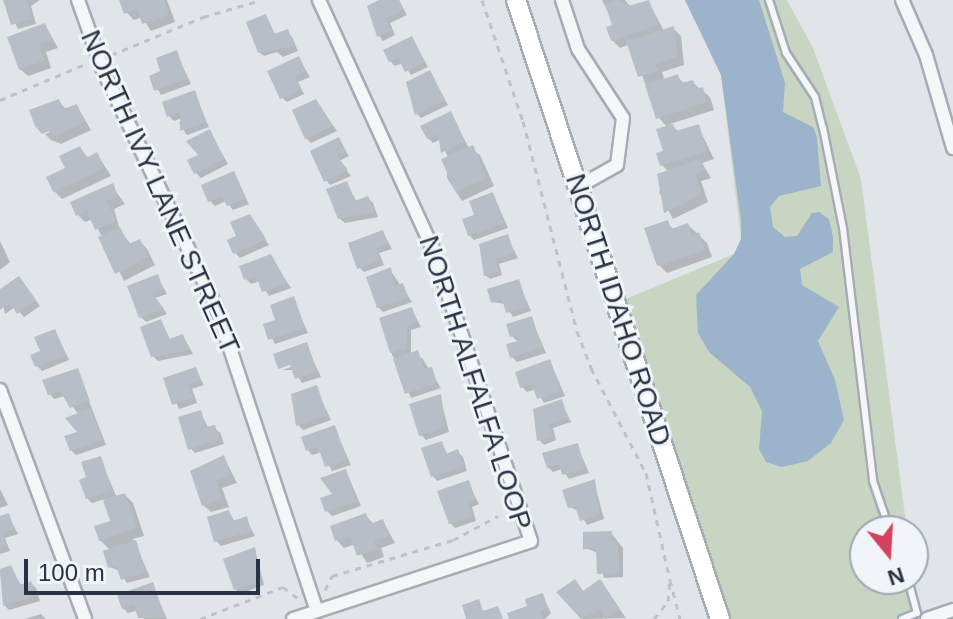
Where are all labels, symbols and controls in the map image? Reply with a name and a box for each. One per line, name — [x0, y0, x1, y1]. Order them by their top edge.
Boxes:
street label: NORTH IVY LANE STREET — [73, 25, 247, 359]
street label: NORTH IDAHO ROAD — [558, 170, 678, 450]
street label: NORTH ALFALFA LOOP — [411, 230, 539, 536]
north arrow — [849, 515, 929, 595]
scale bar — [28, 543, 264, 593]
text: 100 m — [38, 559, 105, 586]
text: N — [885, 562, 907, 591]

